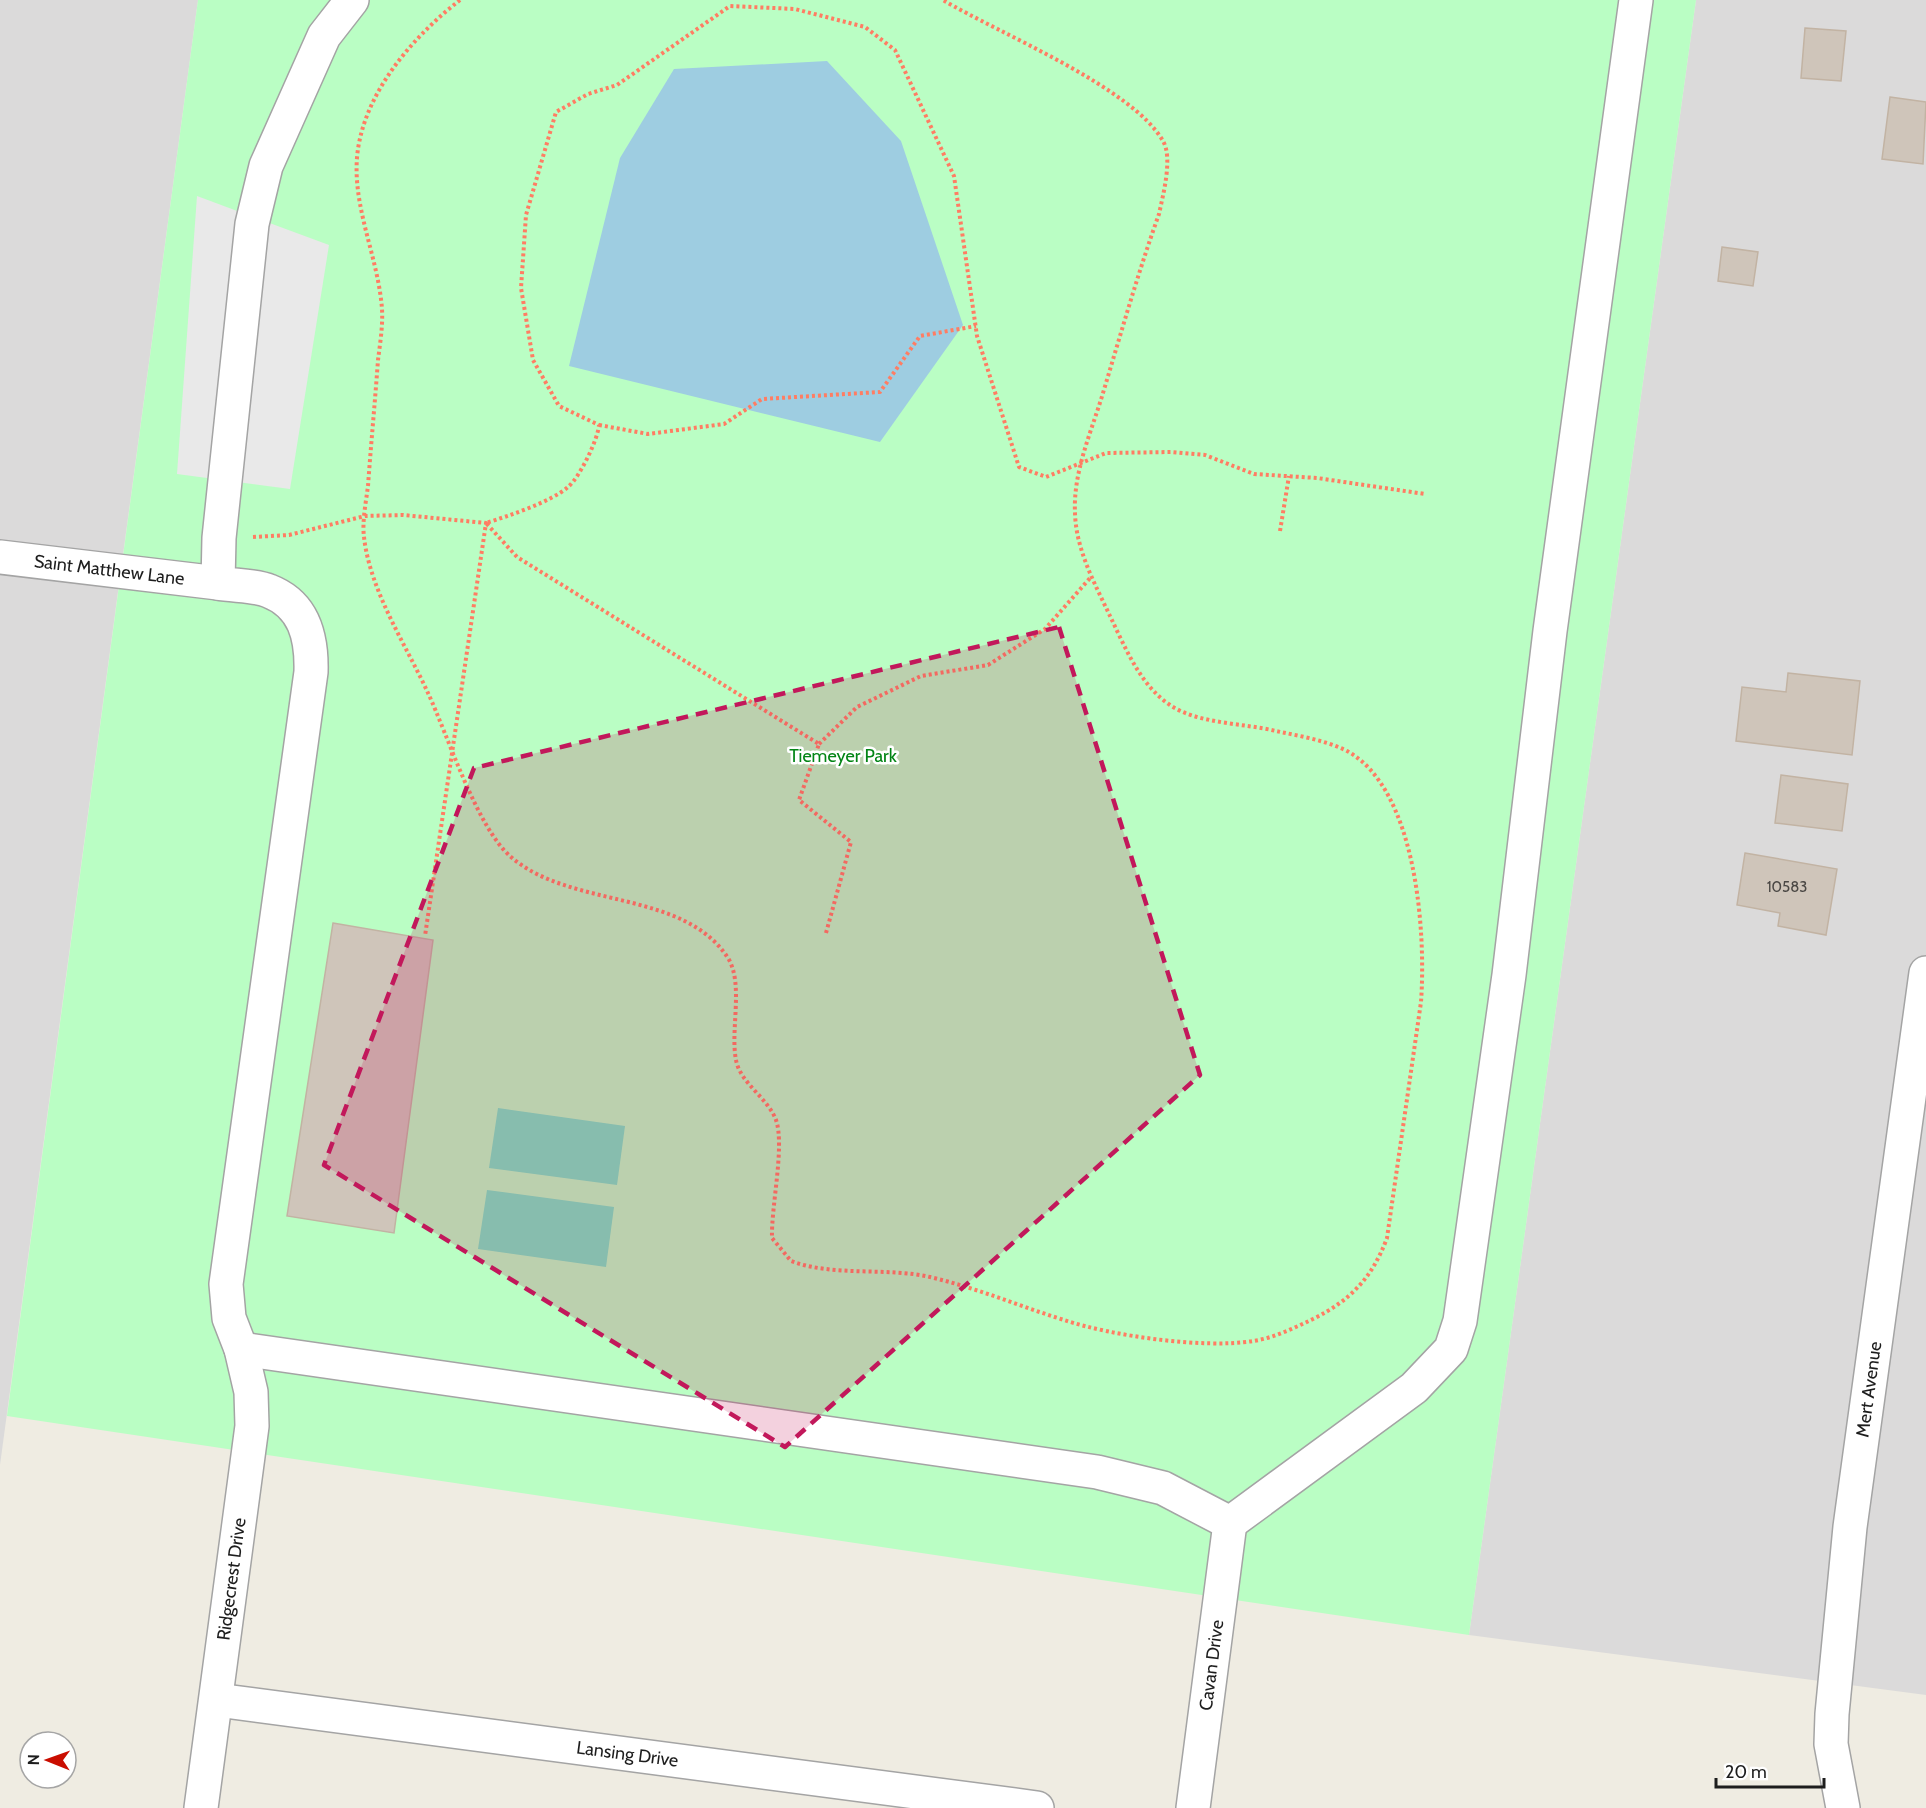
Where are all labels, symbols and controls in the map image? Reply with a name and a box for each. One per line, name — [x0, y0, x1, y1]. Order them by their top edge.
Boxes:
street label: Saint Matthew Lane — [33, 550, 186, 590]
park label: Tiemeyer Park — [789, 745, 898, 767]
house number: 10583 — [1767, 878, 1807, 896]
street label: Mert Avenue — [1851, 1340, 1886, 1439]
street label: Ridgecrest Drive — [212, 1516, 251, 1642]
street label: Cavan Drive — [1195, 1618, 1228, 1712]
north arrow — [18, 1730, 78, 1790]
street label: Lansing Drive — [575, 1736, 680, 1772]
scale bar — [1716, 1751, 1824, 1789]
text: N — [24, 1754, 43, 1766]
text: 20 m — [1725, 1761, 1767, 1783]

